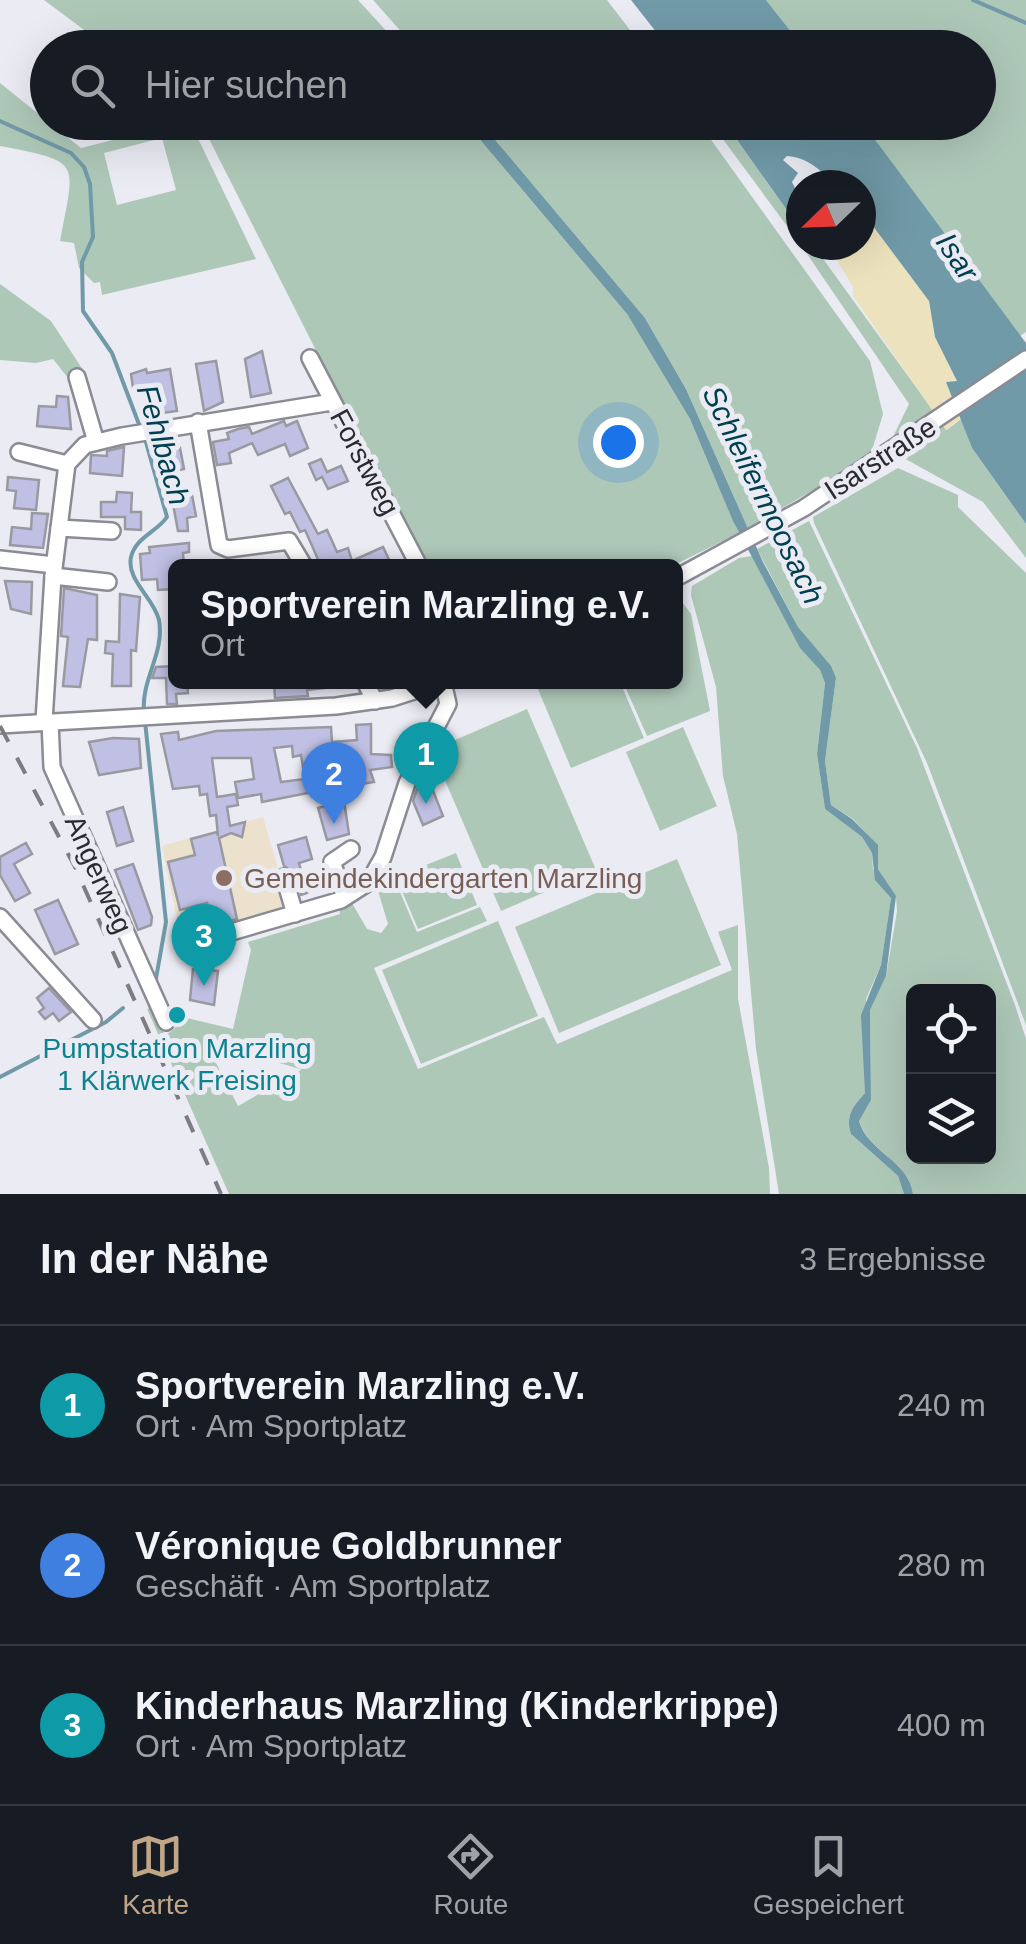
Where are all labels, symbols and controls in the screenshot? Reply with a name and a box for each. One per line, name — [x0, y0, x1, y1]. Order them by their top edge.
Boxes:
search box — [30, 30, 996, 140]
icon: search — [65, 58, 120, 113]
text: Hier suchen — [145, 64, 348, 106]
north arrow — [786, 170, 876, 260]
water label: Isar — [930, 227, 986, 288]
water label: Schleifermoosach — [696, 380, 831, 609]
water label: Fehlbach — [131, 381, 196, 509]
street label: Forstweg — [324, 404, 405, 520]
street label: Isarstraße — [819, 411, 942, 506]
your location — [593, 417, 644, 468]
popup — [168, 559, 683, 689]
text: Sportverein Marzling e.V. — [200, 584, 651, 626]
text: Ort — [200, 627, 245, 663]
pin: 1 — [394, 722, 458, 804]
pin: 2 — [302, 742, 366, 824]
street label: Angerweg — [59, 810, 138, 938]
place label: Gemeindekindergarten Marzling — [244, 863, 642, 894]
marker: Gemeindekindergarten Marzling — [213, 867, 235, 889]
pin: 3 — [172, 904, 236, 986]
map controls — [906, 984, 996, 1164]
button: locate — [906, 984, 996, 1074]
marker: Pumpstation Marzling 1 Klärwerk Freising — [166, 1004, 188, 1026]
place label: Pumpstation Marzling 1 Klärwerk Freising — [42, 1033, 312, 1096]
button: layers — [906, 1074, 996, 1164]
text: In der Nähe — [40, 1235, 269, 1282]
text: 3 Ergebnisse — [799, 1241, 986, 1277]
text: Sportverein Marzling e.V. — [135, 1365, 586, 1407]
text: 1 — [64, 1387, 81, 1423]
text: 240 m — [897, 1387, 986, 1423]
text: Ort · Am Sportplatz — [135, 1408, 407, 1444]
text: Véronique Goldbrunner — [135, 1525, 561, 1567]
text: 2 — [64, 1547, 81, 1583]
text: 280 m — [897, 1547, 986, 1583]
text: Geschäft · Am Sportplatz — [135, 1568, 491, 1604]
text: Kinderhaus Marzling (Kinderkrippe) — [135, 1685, 779, 1727]
text: 3 — [64, 1707, 81, 1743]
text: 400 m — [897, 1707, 986, 1743]
text: Ort · Am Sportplatz — [135, 1728, 407, 1764]
tab: Karte — [122, 1829, 189, 1921]
tab: Route — [434, 1829, 508, 1921]
tab: Gespeichert — [753, 1829, 904, 1921]

